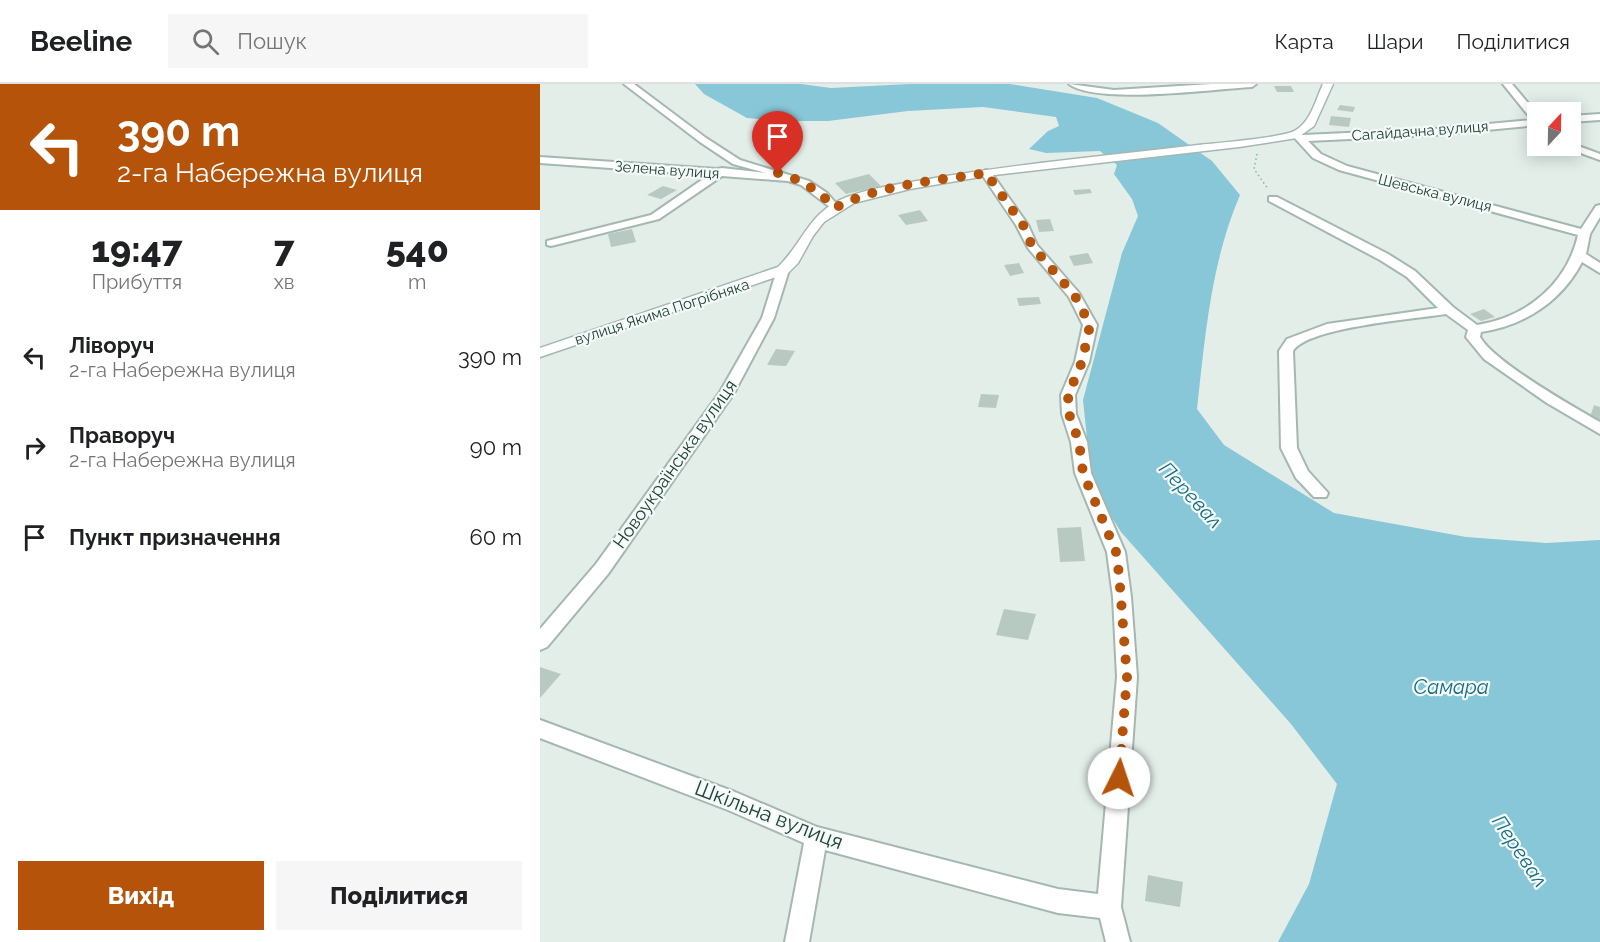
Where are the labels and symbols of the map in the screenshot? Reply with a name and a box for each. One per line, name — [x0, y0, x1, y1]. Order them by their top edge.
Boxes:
north arrow — [1527, 102, 1581, 156]
pin — [752, 111, 803, 173]
street label: Сагайдачна вулиця — [1351, 117, 1489, 145]
street label: Зелена вулиця — [614, 157, 720, 183]
street label: Шевська вулиця — [1376, 170, 1494, 216]
street label: вулиця Якима Погрібняка — [572, 275, 752, 349]
street label: Новоукраїнська вулиця — [608, 375, 741, 552]
water label: Перевал — [1154, 457, 1228, 533]
water label: Самара — [1413, 675, 1489, 699]
position arrow — [1087, 746, 1151, 810]
street label: Шкільна вулиця — [692, 775, 847, 854]
water label: Перевал — [1487, 810, 1553, 892]

